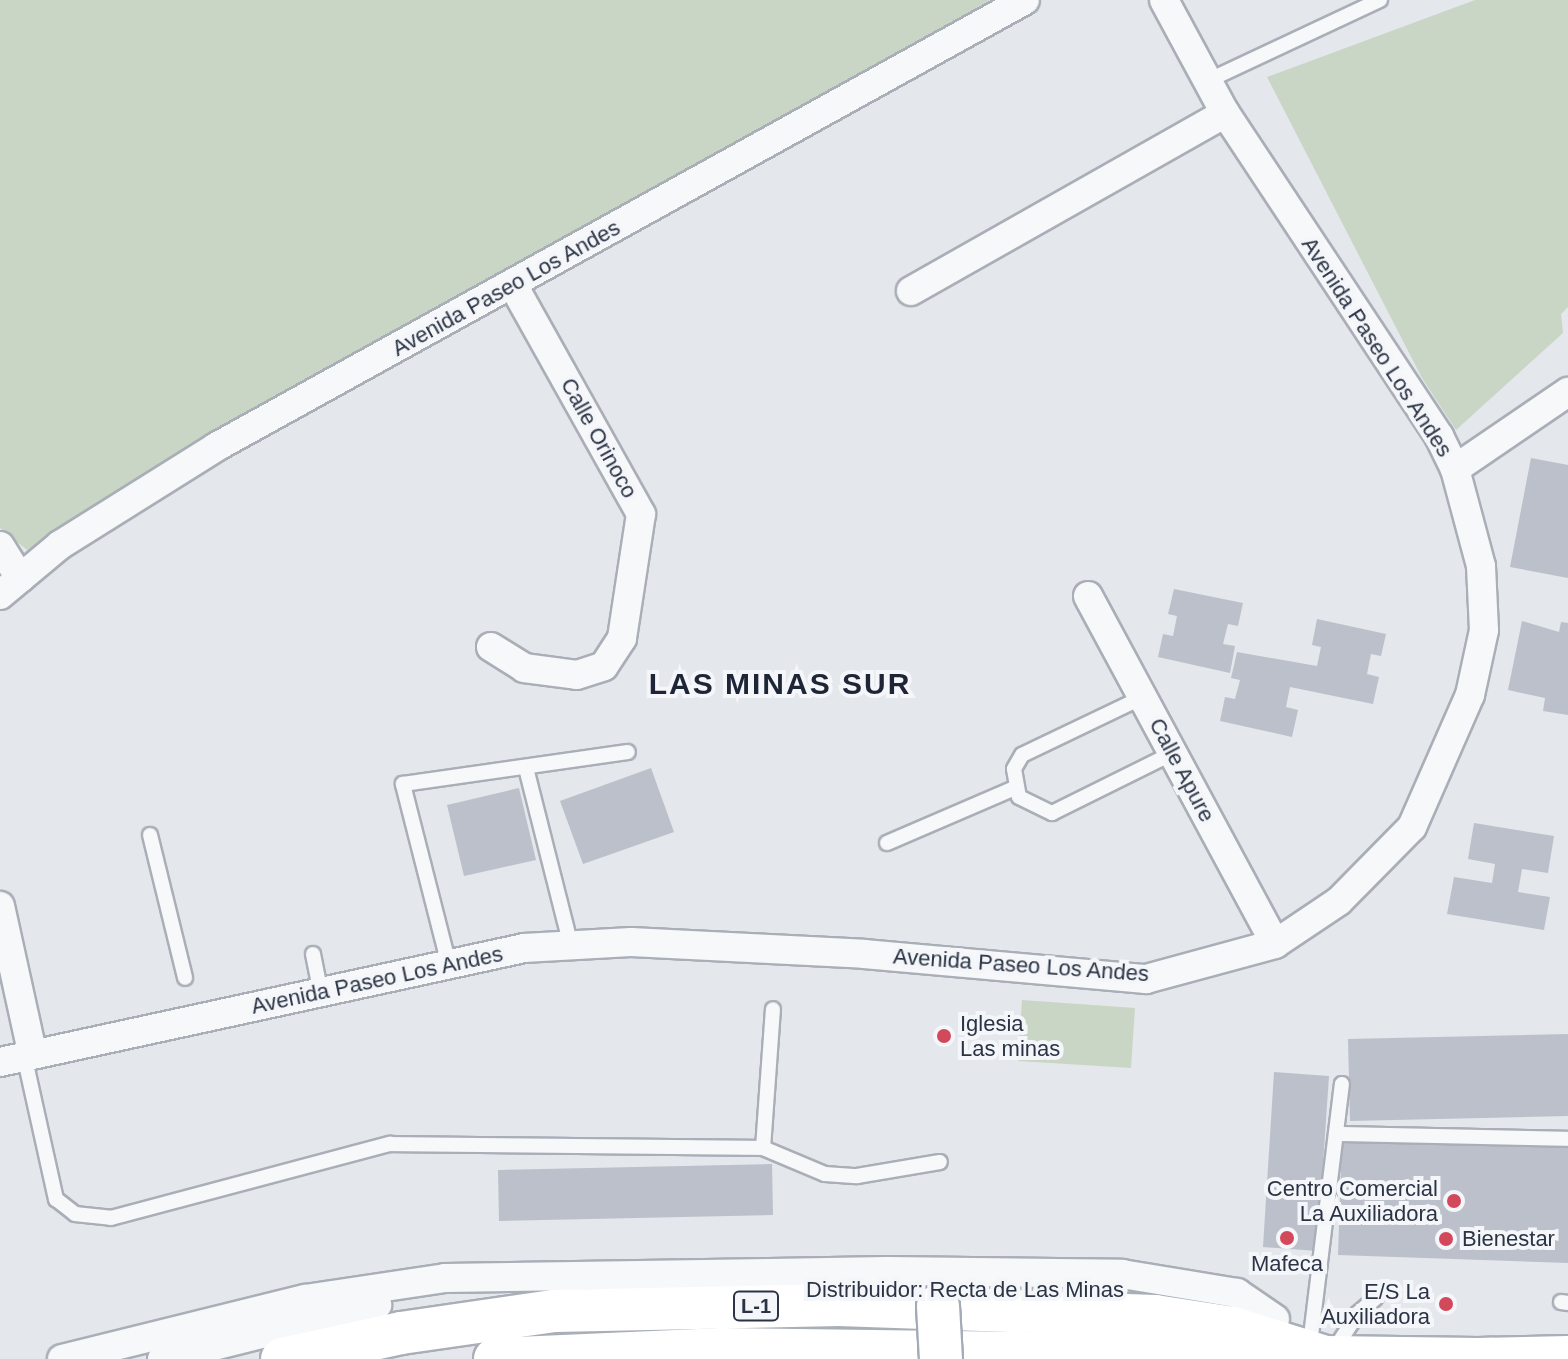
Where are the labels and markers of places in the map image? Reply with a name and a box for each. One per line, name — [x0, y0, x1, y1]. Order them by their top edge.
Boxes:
place label: Iglesia Las minas — [960, 1010, 1060, 1062]
marker: Iglesia Las minas — [935, 1027, 953, 1045]
place label: Centro Comercial La Auxiliadora — [1267, 1175, 1438, 1226]
marker: Centro Comercial La Auxiliadora — [1445, 1192, 1463, 1210]
place label: Bienestar — [1462, 1226, 1555, 1252]
marker: Mafeca — [1278, 1229, 1296, 1247]
marker: Bienestar — [1437, 1230, 1455, 1248]
place label: Mafeca — [1251, 1251, 1323, 1277]
place label: E/S La Auxiliadora — [1321, 1278, 1430, 1330]
marker: E/S La Auxiliadora — [1437, 1295, 1455, 1313]

